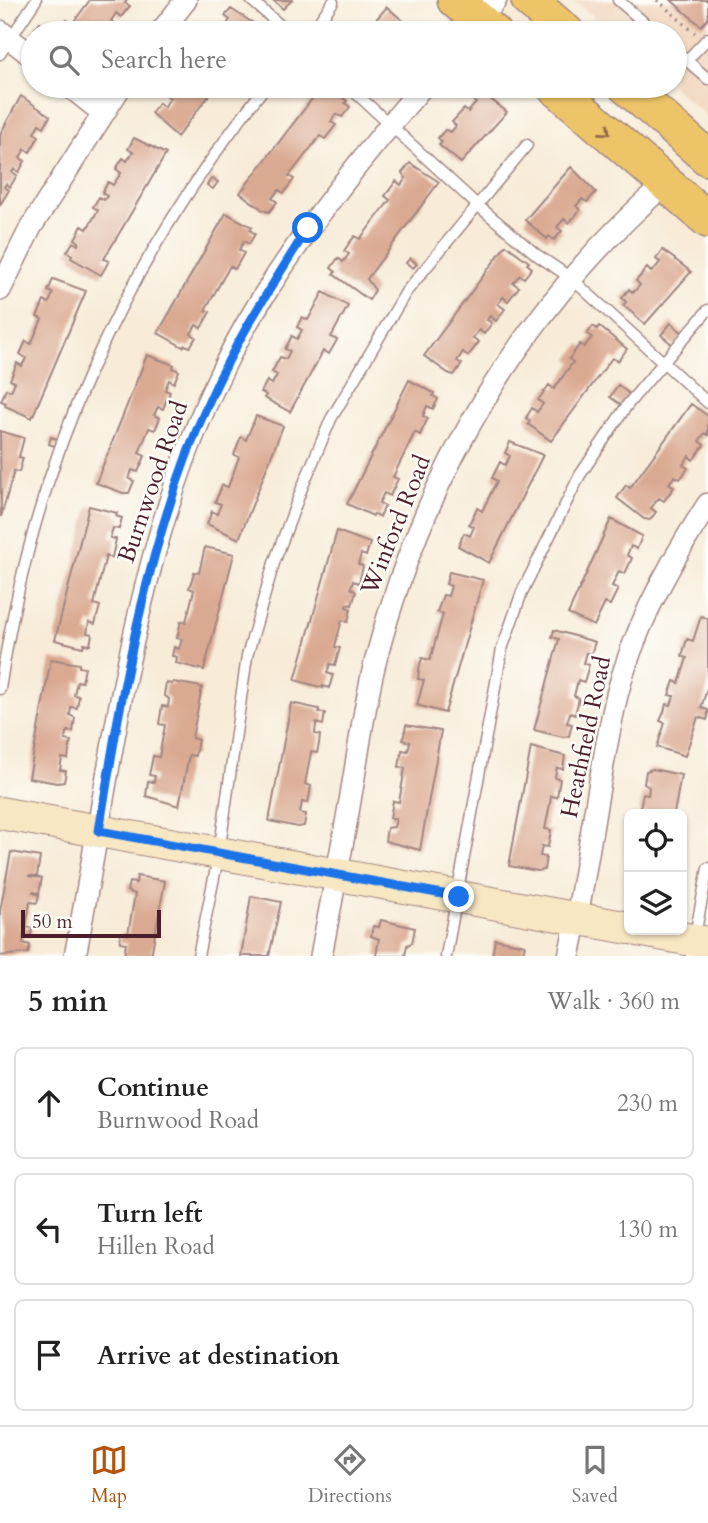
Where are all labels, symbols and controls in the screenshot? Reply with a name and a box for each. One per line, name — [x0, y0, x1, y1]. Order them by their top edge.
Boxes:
search box — [21, 21, 687, 98]
icon: search — [45, 41, 83, 79]
text: Search here — [101, 42, 227, 77]
one-way arrow — [597, 123, 610, 135]
route start — [292, 212, 323, 243]
street label: Burnwood Road — [110, 397, 196, 567]
street label: Winford Road — [353, 450, 439, 601]
street label: Heathfield Road — [553, 653, 619, 821]
map controls — [624, 809, 687, 935]
button: locate — [624, 809, 687, 872]
button: layers — [624, 872, 687, 935]
route end — [443, 881, 474, 912]
scale bar — [21, 907, 161, 939]
text: 50 m — [32, 909, 73, 935]
text: 5 min — [28, 981, 108, 1022]
text: Walk · 360 m — [547, 986, 680, 1017]
text: Continue — [97, 1070, 209, 1105]
icon: ahead — [30, 1084, 68, 1122]
text: 230 m — [617, 1088, 678, 1119]
text: Burnwood Road — [97, 1105, 259, 1136]
text: Turn left — [97, 1196, 202, 1231]
icon: left — [30, 1210, 68, 1248]
text: 130 m — [617, 1214, 678, 1245]
text: Hillen Road — [97, 1231, 215, 1262]
icon: arrive — [30, 1336, 68, 1374]
text: Arrive at destination — [97, 1338, 340, 1373]
tab: Map — [90, 1441, 128, 1509]
tab: Directions — [308, 1441, 392, 1509]
tab: Saved — [572, 1441, 618, 1509]

